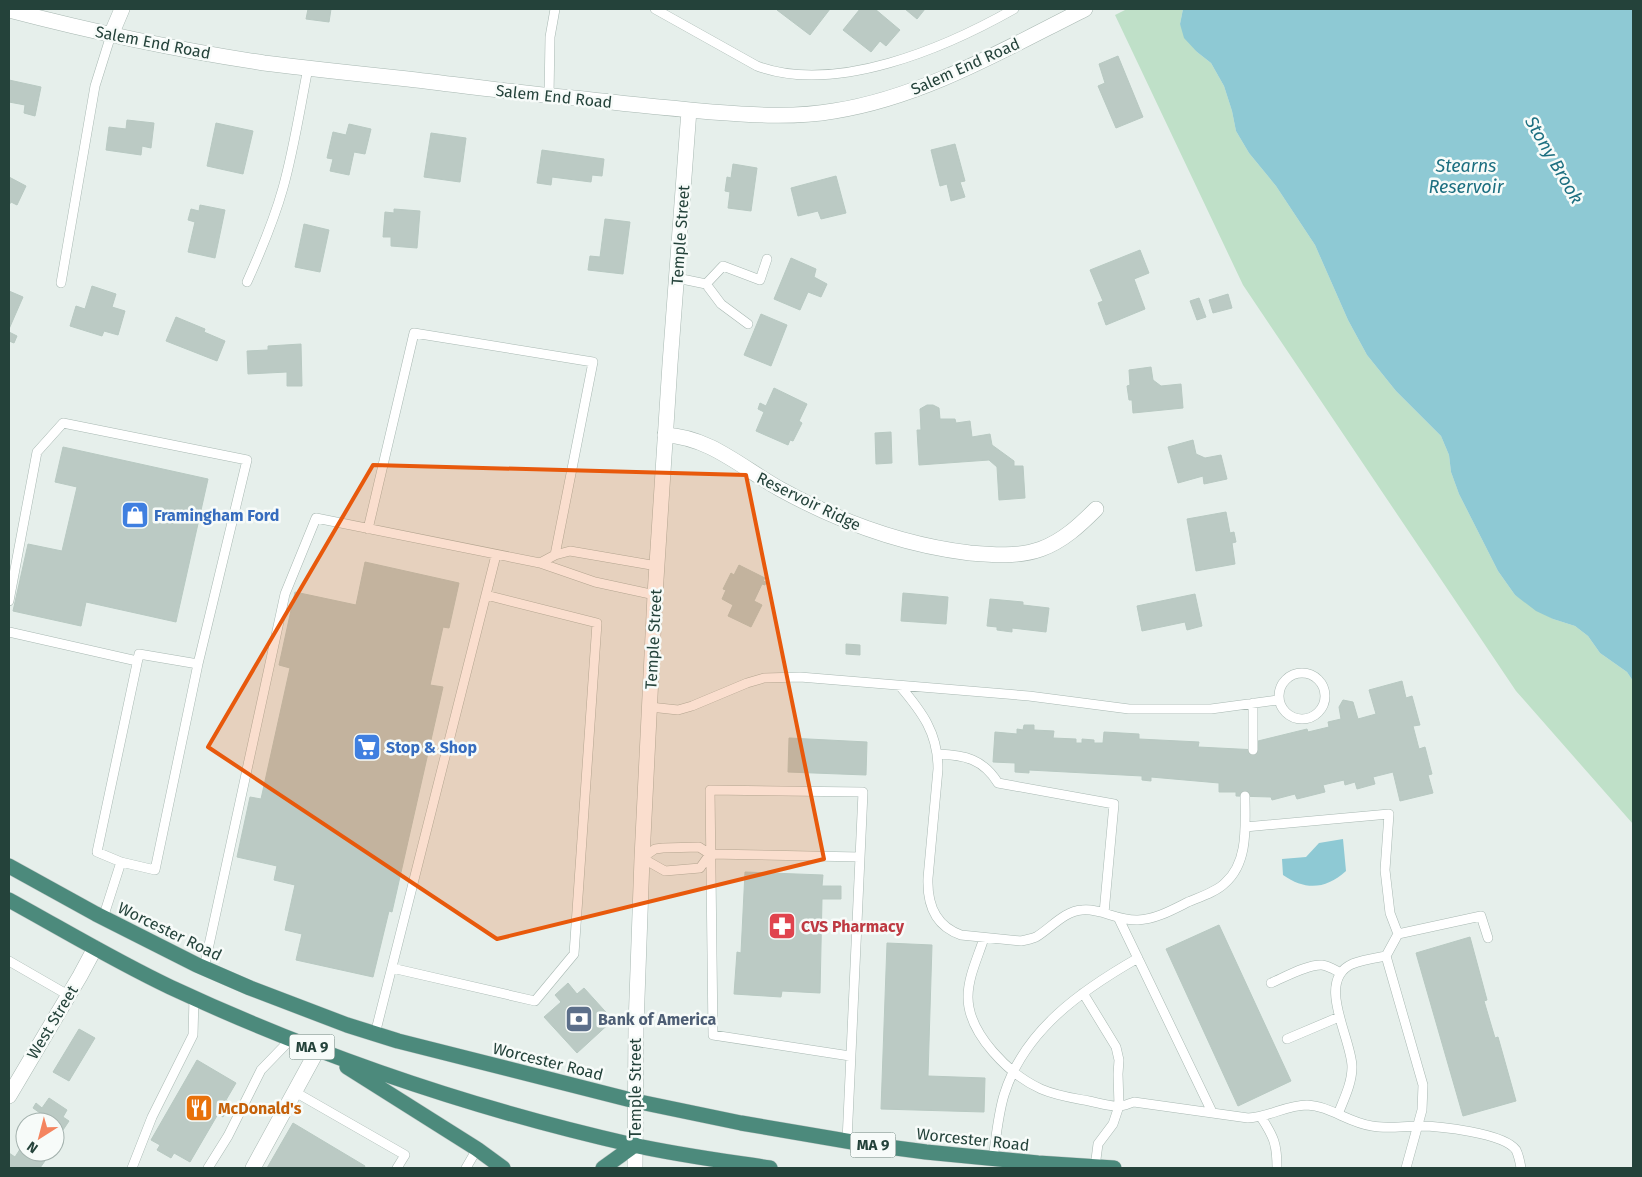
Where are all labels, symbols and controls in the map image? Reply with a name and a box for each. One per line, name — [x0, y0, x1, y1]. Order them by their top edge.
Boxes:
street label: Salem End Road — [94, 22, 212, 63]
street label: Salem End Road — [908, 34, 1023, 99]
street label: Salem End Road — [495, 81, 613, 112]
water label: Stony Brook — [1520, 111, 1588, 208]
water label: Stearns Reservoir — [1428, 155, 1505, 198]
street label: Temple Street — [668, 184, 693, 286]
street label: Reservoir Ridge — [754, 468, 864, 535]
shop icon: Framingham Ford — [120, 500, 150, 530]
place label: Framingham Ford — [154, 506, 279, 525]
street label: Temple Street — [641, 588, 666, 690]
supermarket icon: Stop & Shop — [352, 732, 382, 762]
place label: Stop & Shop — [386, 738, 477, 757]
street label: Worcester Road — [115, 898, 225, 965]
pharmacy icon: CVS Pharmacy — [767, 911, 797, 941]
place label: CVS Pharmacy — [801, 917, 905, 936]
street label: West Street — [23, 982, 82, 1063]
bank icon: Bank of America — [564, 1004, 594, 1034]
place label: Bank of America — [598, 1010, 717, 1029]
road number: MA 9 — [290, 1034, 334, 1060]
street label: Temple Street — [626, 1038, 645, 1138]
street label: Worcester Road — [491, 1039, 605, 1084]
restaurant icon: McDonald's — [184, 1093, 214, 1123]
place label: McDonald's — [218, 1099, 302, 1118]
north arrow — [15, 1112, 65, 1162]
street label: Worcester Road — [916, 1124, 1030, 1155]
road number: MA 9 — [850, 1132, 896, 1158]
text: N — [24, 1138, 41, 1157]

